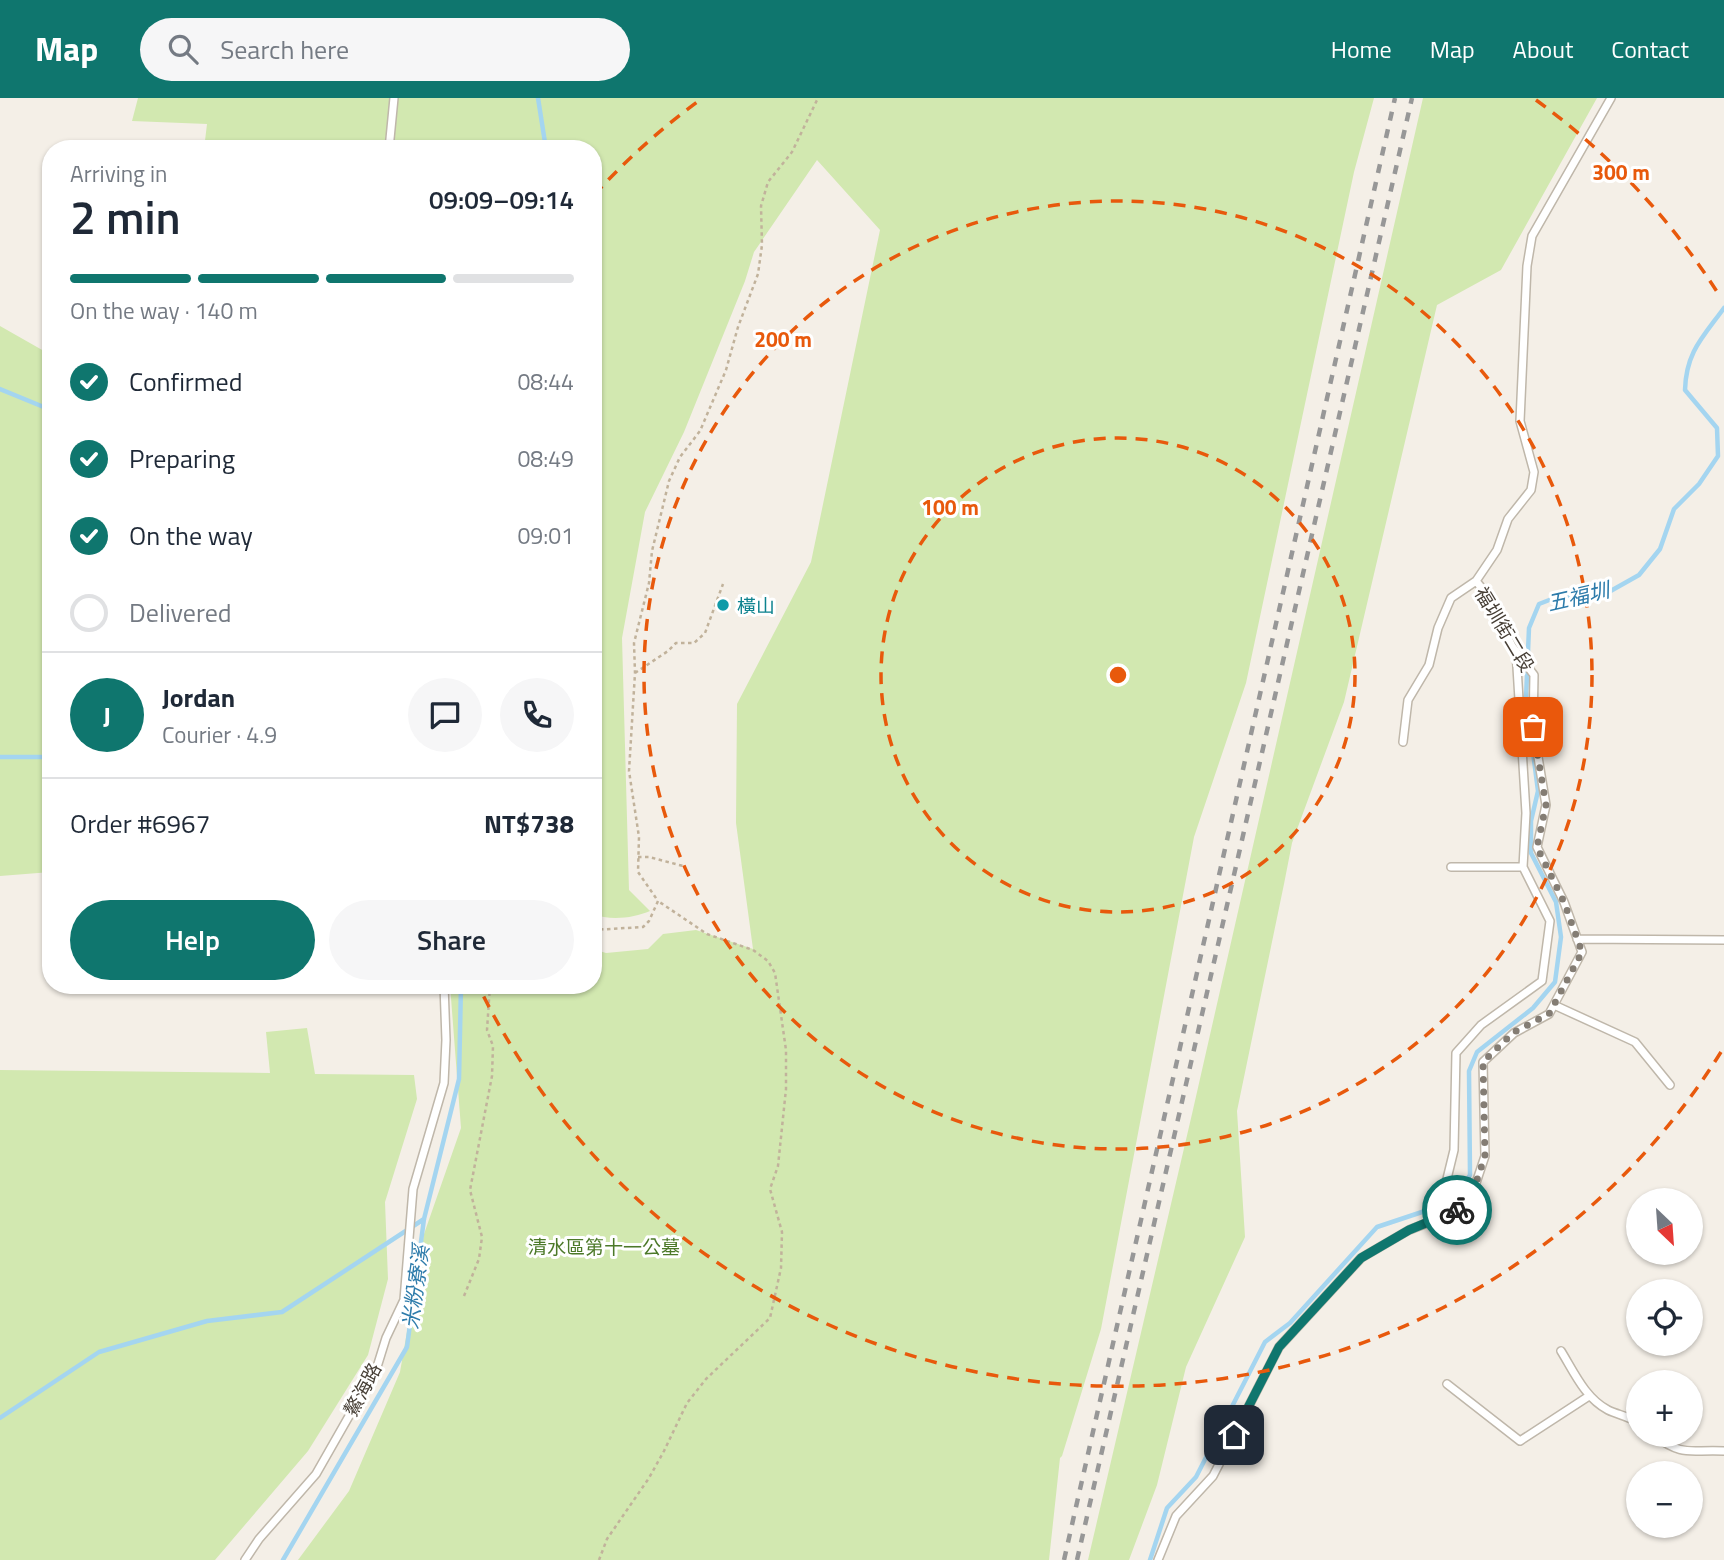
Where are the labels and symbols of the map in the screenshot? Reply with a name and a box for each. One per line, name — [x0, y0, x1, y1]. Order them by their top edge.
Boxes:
text: 300 m — [1592, 156, 1650, 188]
text: 200 m — [754, 323, 812, 355]
text: 100 m — [921, 491, 979, 523]
water label: 五福圳 — [1544, 573, 1615, 619]
street label: 福圳街二段 — [1468, 581, 1542, 677]
place label: 橫山 — [737, 591, 775, 620]
marker: 橫山 — [715, 597, 731, 613]
centre of rings — [1106, 663, 1130, 687]
pin — [1503, 697, 1563, 757]
courier — [1422, 1175, 1492, 1245]
north arrow — [1626, 1188, 1703, 1265]
park label: 清水區第十一公墓 — [528, 1232, 680, 1261]
water label: 米粉寮溪 — [393, 1240, 437, 1331]
street label: 鰲海路 — [336, 1357, 388, 1421]
pin — [1204, 1405, 1264, 1465]

